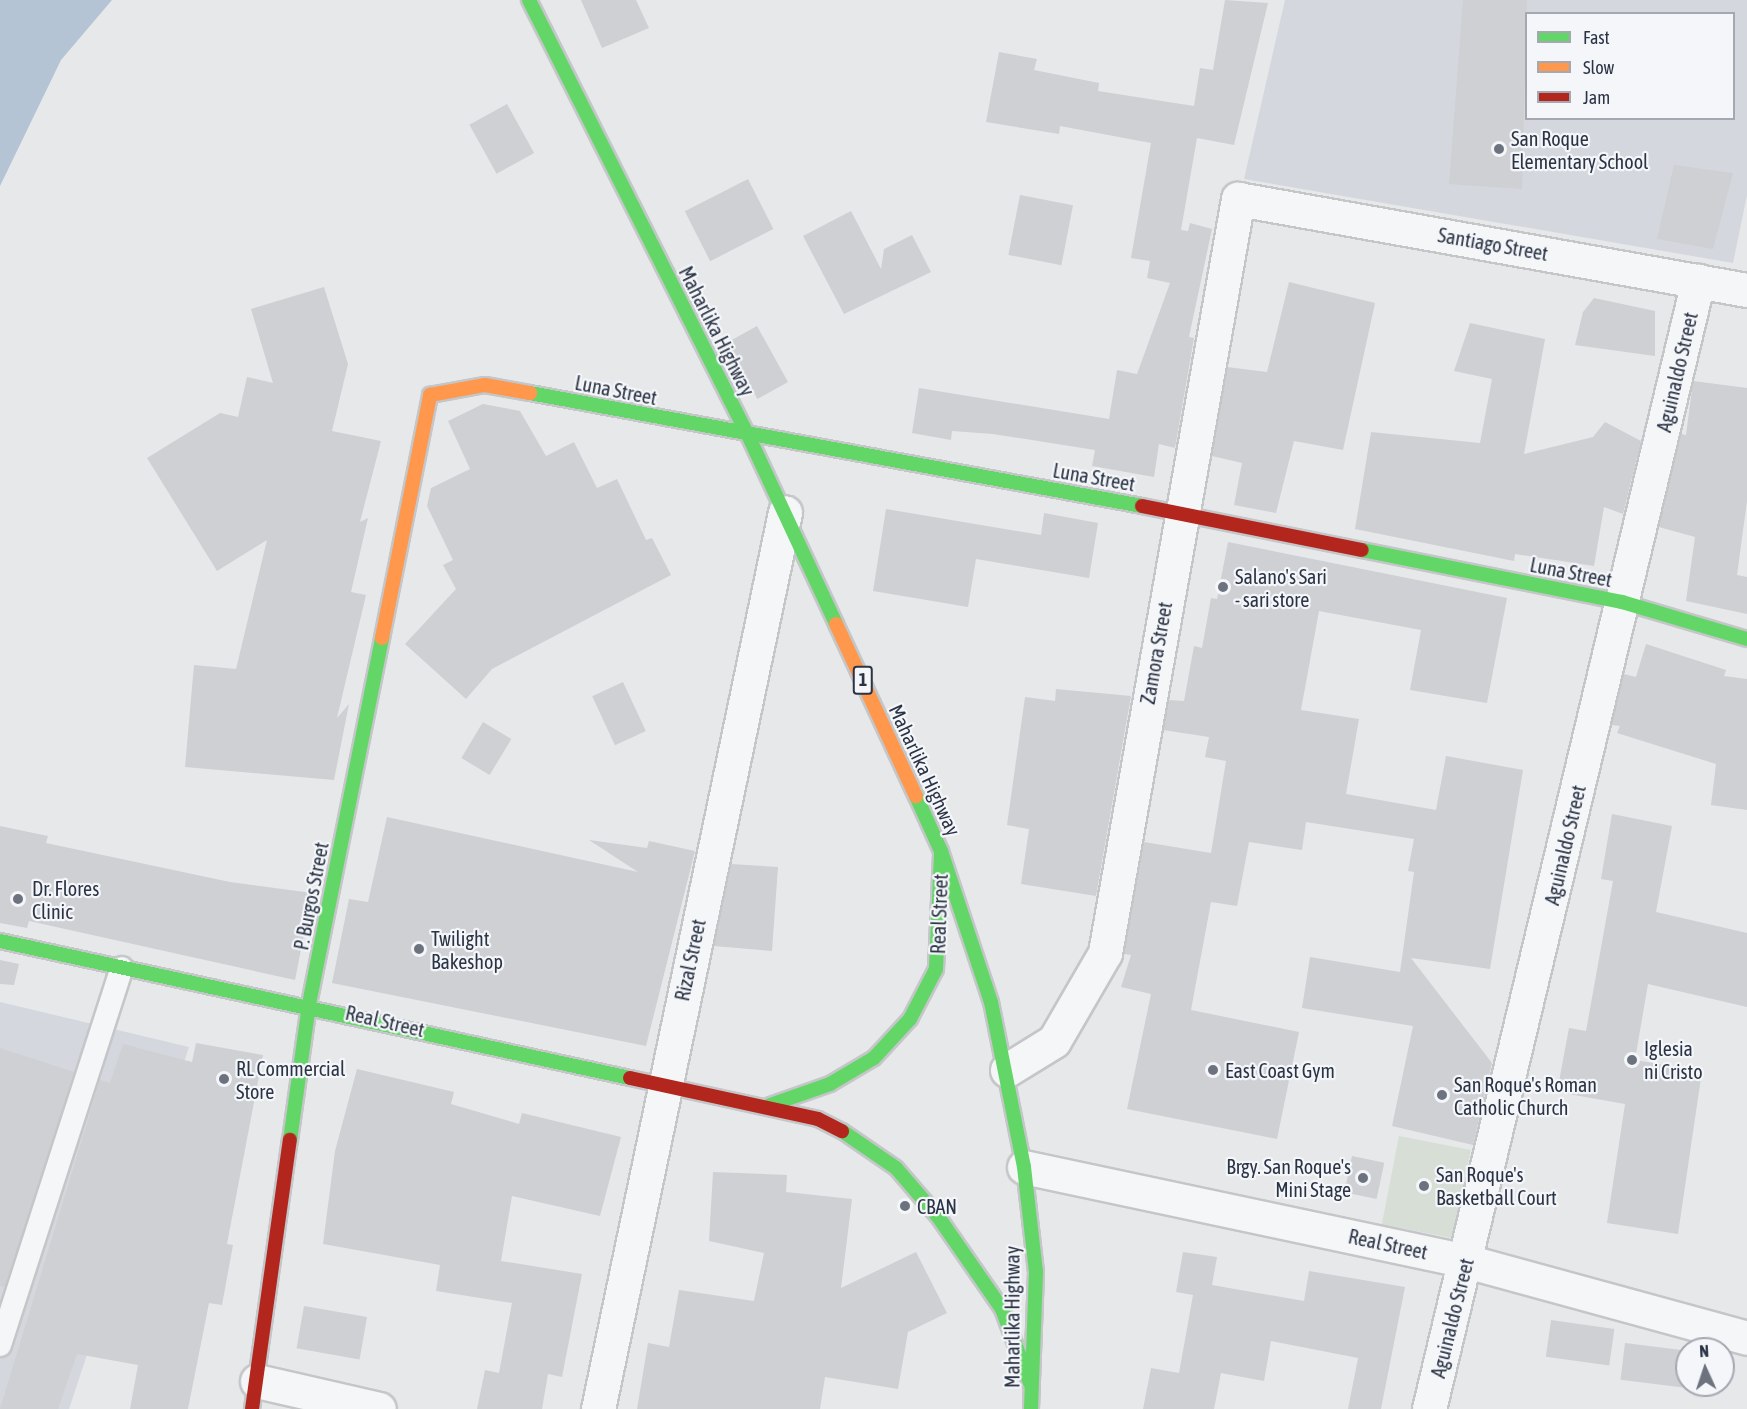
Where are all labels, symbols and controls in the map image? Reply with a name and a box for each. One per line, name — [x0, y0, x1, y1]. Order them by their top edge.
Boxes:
legend — [1525, 12, 1735, 120]
text: Fast — [1583, 27, 1610, 48]
text: Slow — [1583, 57, 1614, 78]
text: Jam — [1583, 87, 1610, 108]
place label: San Roque Elementary School — [1511, 126, 1648, 173]
marker: San Roque Elementary School — [1492, 142, 1506, 156]
street label: Santiago Street — [1436, 223, 1550, 265]
street label: Maharlika Highway — [674, 262, 760, 400]
street label: Aguinaldo Street — [1652, 310, 1702, 434]
street label: Luna Street — [573, 370, 659, 410]
street label: Luna Street — [1051, 458, 1137, 496]
street label: Luna Street — [1528, 552, 1614, 592]
place label: Salano's Sari - sari store — [1235, 564, 1327, 611]
marker: Salano's Sari - sari store — [1216, 580, 1230, 594]
street label: Zamora Street — [1135, 600, 1177, 706]
road number: 1 — [852, 665, 874, 695]
street label: Maharlika Highway — [884, 701, 966, 839]
street label: Aguinaldo Street — [1540, 783, 1590, 907]
street label: P. Burgos Street — [289, 840, 333, 952]
street label: Real Street — [926, 873, 952, 955]
place label: Dr. Flores Clinic — [32, 876, 99, 923]
marker: Dr. Flores Clinic — [9, 890, 27, 908]
street label: Rizal Street — [670, 917, 710, 1003]
place label: Twilight Bakeshop — [431, 926, 503, 973]
marker: Twilight Bakeshop — [412, 942, 426, 956]
street label: Real Street — [343, 1000, 427, 1042]
place label: Iglesia ni Cristo — [1644, 1036, 1703, 1083]
marker: Iglesia ni Cristo — [1625, 1053, 1639, 1067]
place label: RL Commercial Store — [236, 1056, 345, 1103]
place label: East Coast Gym — [1225, 1058, 1335, 1082]
marker: East Coast Gym — [1206, 1063, 1220, 1077]
marker: RL Commercial Store — [217, 1072, 231, 1086]
place label: San Roque's Roman Catholic Church — [1454, 1072, 1597, 1119]
marker: San Roque's Roman Catholic Church — [1435, 1088, 1449, 1102]
place label: Brgy. San Roque's Mini Stage — [1226, 1154, 1351, 1201]
place label: San Roque's Basketball Court — [1436, 1162, 1557, 1209]
marker: Brgy. San Roque's Mini Stage — [1356, 1171, 1370, 1185]
marker: San Roque's Basketball Court — [1417, 1179, 1431, 1193]
place label: CBAN — [917, 1194, 957, 1218]
marker: CBAN — [898, 1199, 912, 1213]
street label: Real Street — [1346, 1224, 1430, 1264]
street label: Maharlika Highway — [1000, 1246, 1024, 1388]
street label: Aguinaldo Street — [1426, 1256, 1478, 1380]
north arrow — [1675, 1337, 1735, 1397]
text: N — [1699, 1342, 1709, 1360]

